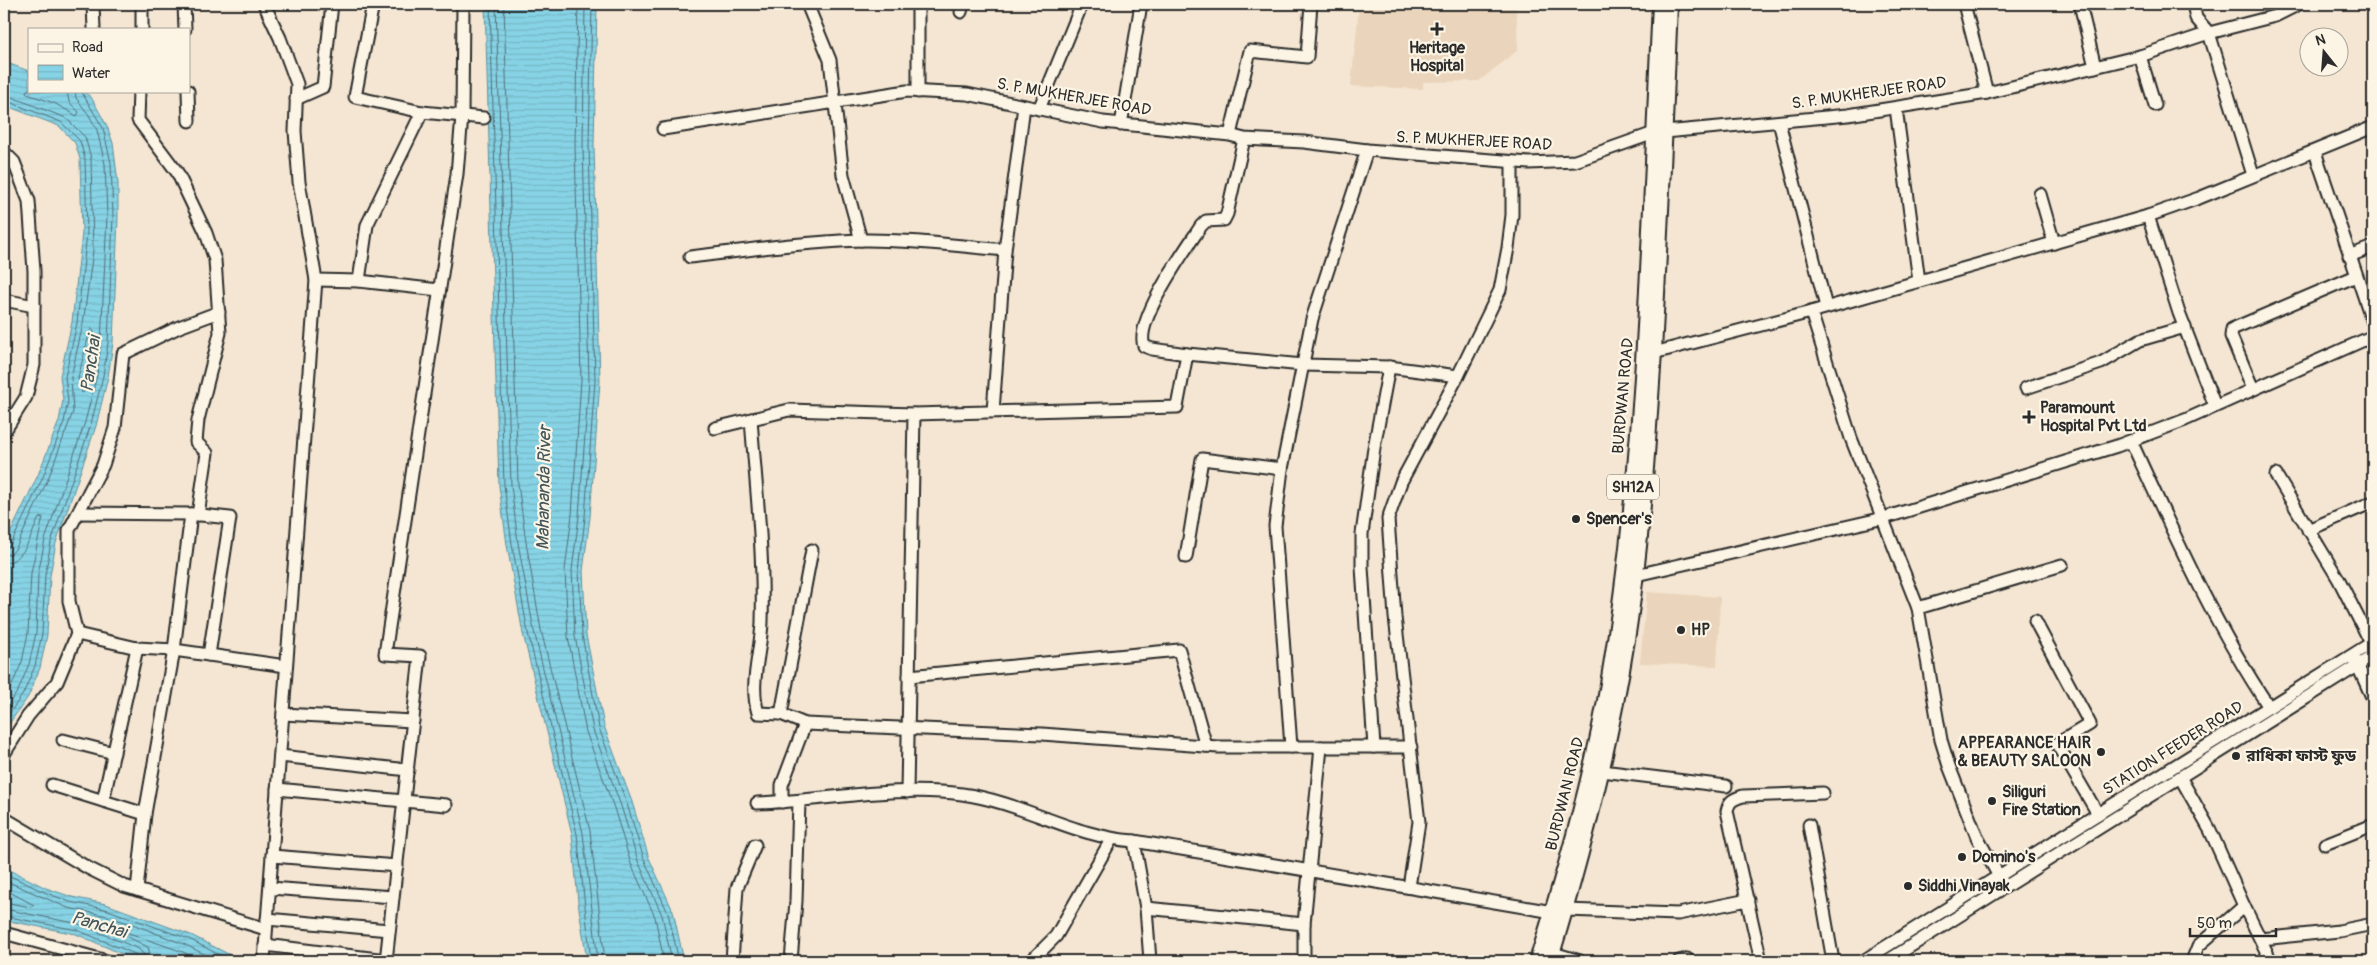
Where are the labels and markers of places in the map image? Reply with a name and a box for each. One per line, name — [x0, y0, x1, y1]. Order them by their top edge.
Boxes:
marker: Heritage Hospital — [1430, 22, 1444, 36]
place label: Heritage Hospital — [1409, 38, 1466, 76]
place label: Paramount Hospital Pvt Ltd — [2040, 398, 2147, 436]
marker: Paramount Hospital Pvt Ltd — [2022, 410, 2036, 424]
place label: Spencer's — [1586, 509, 1652, 529]
marker: Spencer's — [1570, 513, 1582, 525]
place label: HP — [1691, 620, 1710, 640]
marker: HP — [1675, 624, 1687, 636]
place label: APPEARANCE HAIR & BEAUTY SALOON — [1958, 733, 2092, 771]
marker: APPEARANCE HAIR & BEAUTY SALOON — [2095, 746, 2107, 758]
place label: রাধিকা ফাস্ট ফুড — [2245, 746, 2357, 766]
marker: রাধিকা ফাস্ট ফুড — [2230, 750, 2242, 762]
place label: Siliguri Fire Station — [2002, 782, 2081, 820]
marker: Siliguri Fire Station — [1986, 795, 1998, 807]
place label: Domino's — [1972, 847, 2036, 867]
marker: Domino's — [1956, 851, 1968, 863]
place label: Siddhi Vinayak — [1918, 876, 2010, 896]
marker: Siddhi Vinayak — [1902, 880, 1914, 892]

